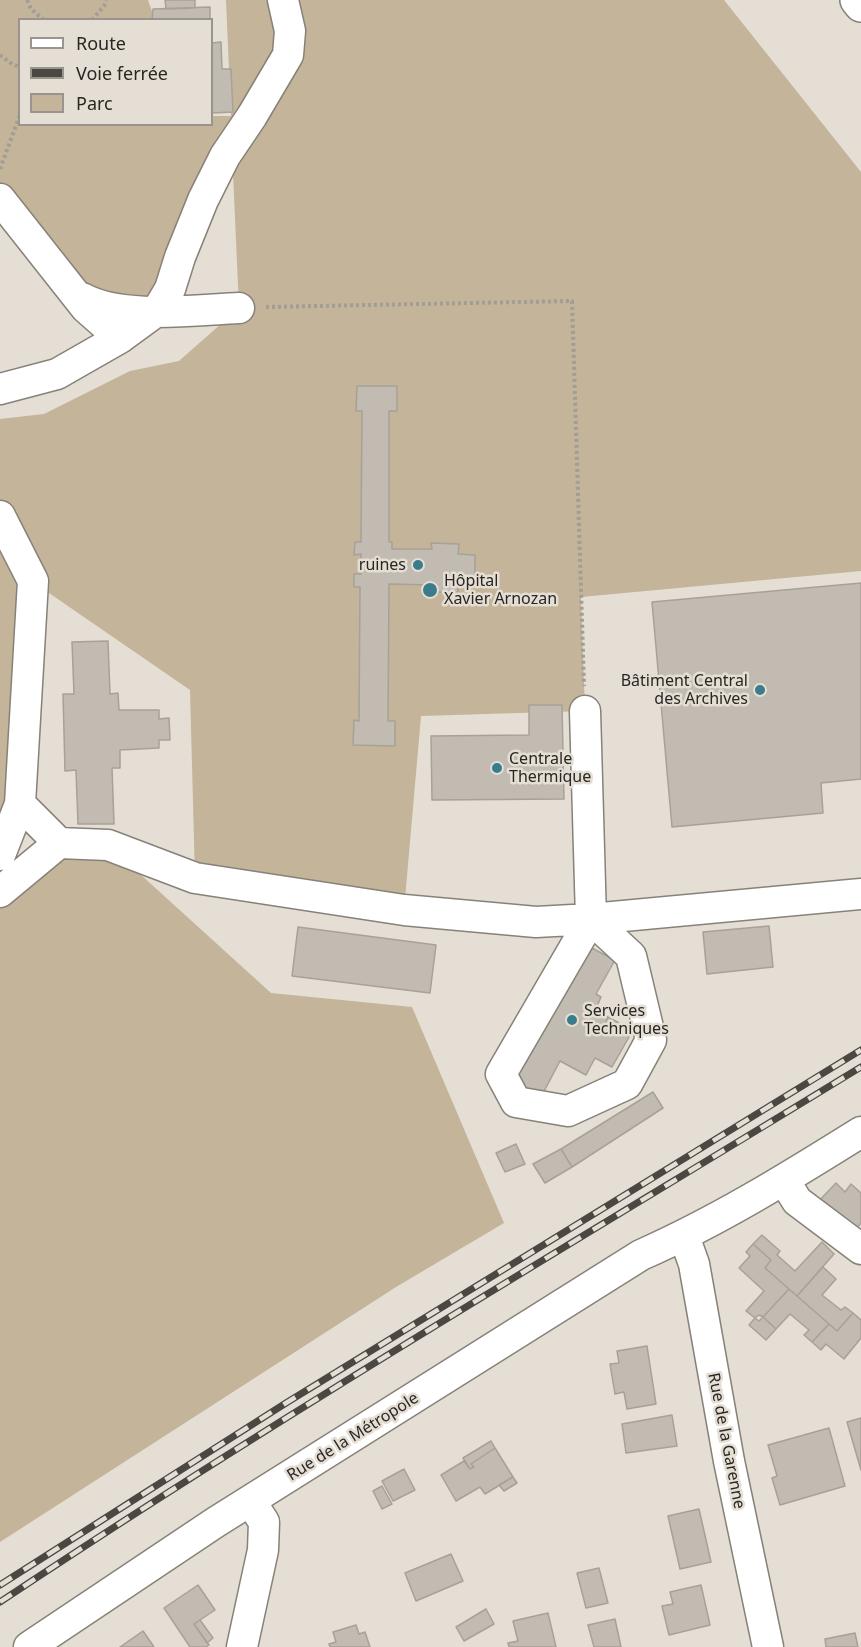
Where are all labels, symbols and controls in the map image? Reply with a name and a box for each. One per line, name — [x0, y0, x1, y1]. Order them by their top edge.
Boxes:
legend — [18, 18, 213, 126]
text: Route — [76, 31, 126, 55]
text: Voie ferrée — [76, 61, 168, 85]
text: Parc — [76, 91, 113, 115]
place label: ruines — [359, 555, 406, 575]
marker: ruines — [411, 558, 425, 572]
place label: Hôpital Xavier Arnozan — [444, 571, 557, 609]
marker: Hôpital Xavier Arnozan — [421, 581, 439, 599]
place label: Bâtiment Central des Archives — [621, 671, 748, 709]
marker: Bâtiment Central des Archives — [753, 683, 767, 697]
place label: Centrale Thermique — [509, 749, 591, 787]
marker: Centrale Thermique — [490, 761, 504, 775]
place label: Services Techniques — [584, 1001, 669, 1039]
marker: Services Techniques — [565, 1013, 579, 1027]
street label: Rue de la Garenne — [703, 1371, 749, 1511]
street label: Rue de la Métropole — [284, 1389, 422, 1485]

